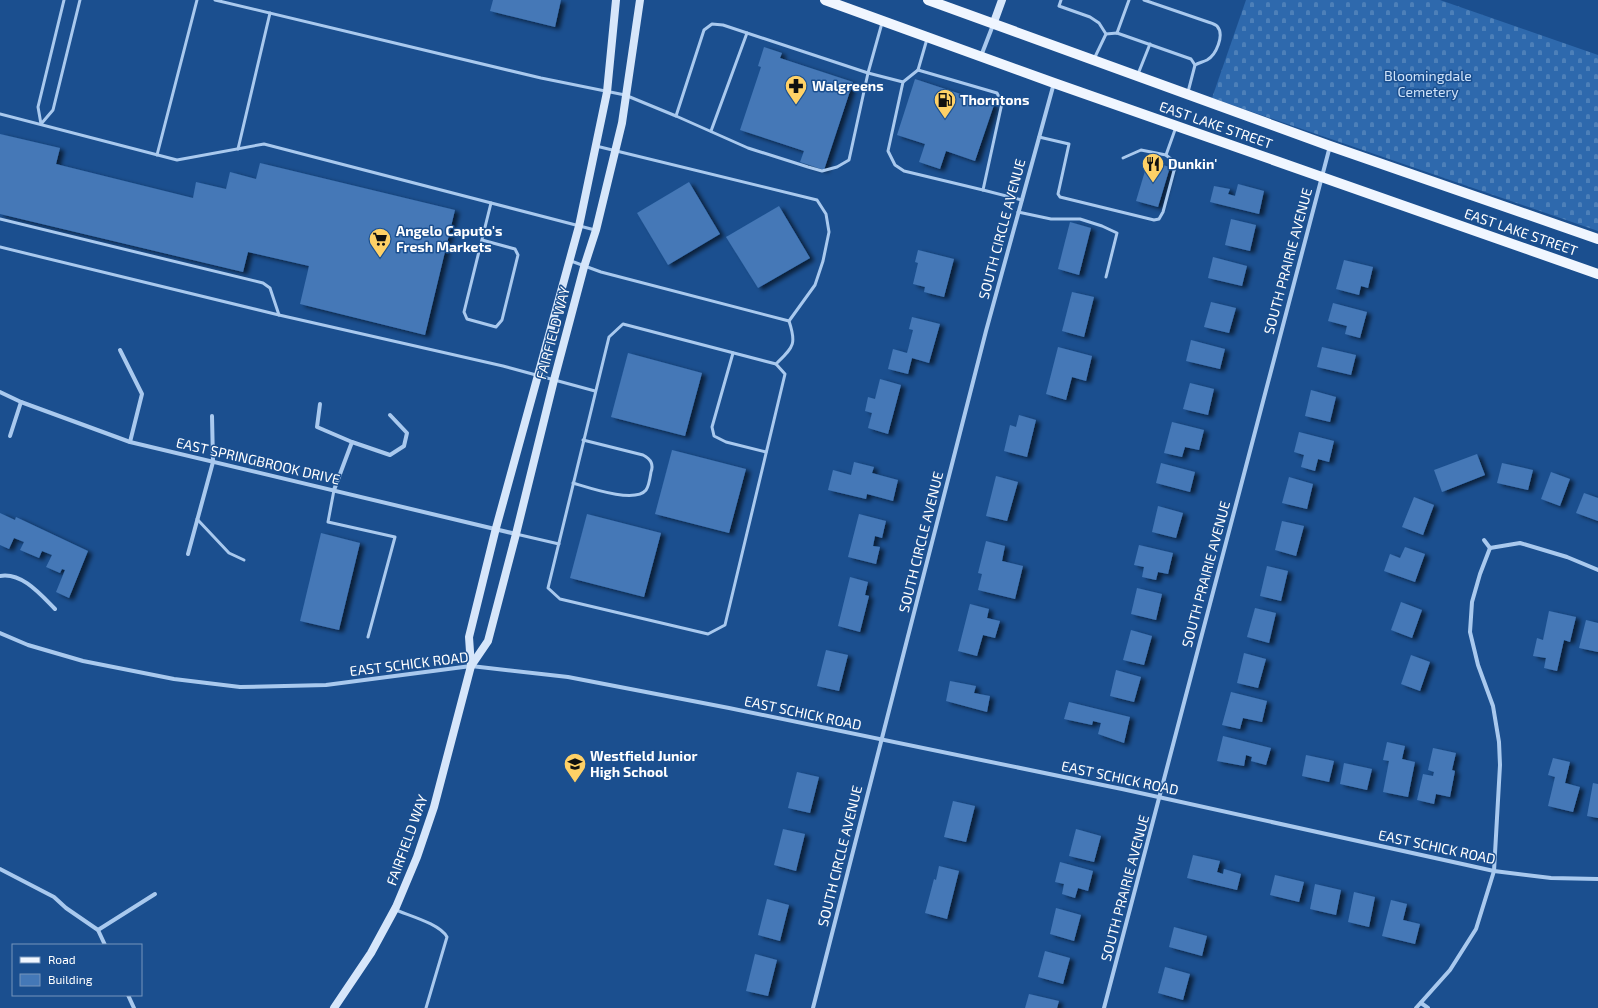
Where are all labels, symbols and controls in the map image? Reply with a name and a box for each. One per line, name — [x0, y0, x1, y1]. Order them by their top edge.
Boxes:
park label: Bloomingdale Cemetery — [1384, 67, 1472, 100]
pharmacy icon: Walgreens — [783, 73, 809, 106]
place label: Walgreens — [812, 77, 884, 94]
fuel station icon: Thorntons — [932, 87, 958, 120]
place label: Thorntons — [960, 91, 1029, 108]
street label: EAST LAKE STREET — [1157, 97, 1275, 152]
restaurant icon: Dunkin' — [1140, 151, 1166, 184]
place label: Dunkin' — [1168, 155, 1217, 172]
street label: SOUTH CIRCLE AVENUE — [975, 157, 1029, 301]
street label: SOUTH PRAIRIE AVENUE — [1260, 186, 1315, 336]
street label: EAST LAKE STREET — [1462, 204, 1580, 259]
place label: Angelo Caputo's Fresh Markets — [396, 222, 502, 255]
supermarket icon: Angelo Caputo's Fresh Markets — [367, 226, 393, 259]
street label: FAIRFIELD WAY — [532, 285, 573, 381]
street label: EAST SPRINGBROOK DRIVE — [174, 433, 342, 488]
street label: SOUTH CIRCLE AVENUE — [895, 469, 946, 614]
street label: SOUTH PRAIRIE AVENUE — [1178, 499, 1233, 649]
street label: EAST SCHICK ROAD — [349, 648, 469, 679]
street label: EAST SCHICK ROAD — [743, 692, 863, 733]
place label: Westfield Junior High School — [590, 747, 697, 780]
school or university icon: Westfield Junior High School — [562, 751, 588, 784]
street label: EAST SCHICK ROAD — [1060, 757, 1180, 798]
street label: SOUTH CIRCLE AVENUE — [814, 783, 865, 928]
street label: FAIRFIELD WAY — [382, 792, 431, 887]
street label: SOUTH PRAIRIE AVENUE — [1097, 813, 1152, 963]
street label: EAST SCHICK ROAD — [1377, 826, 1497, 867]
legend — [12, 944, 142, 996]
text: Road — [48, 952, 76, 966]
text: Building — [48, 972, 93, 986]

